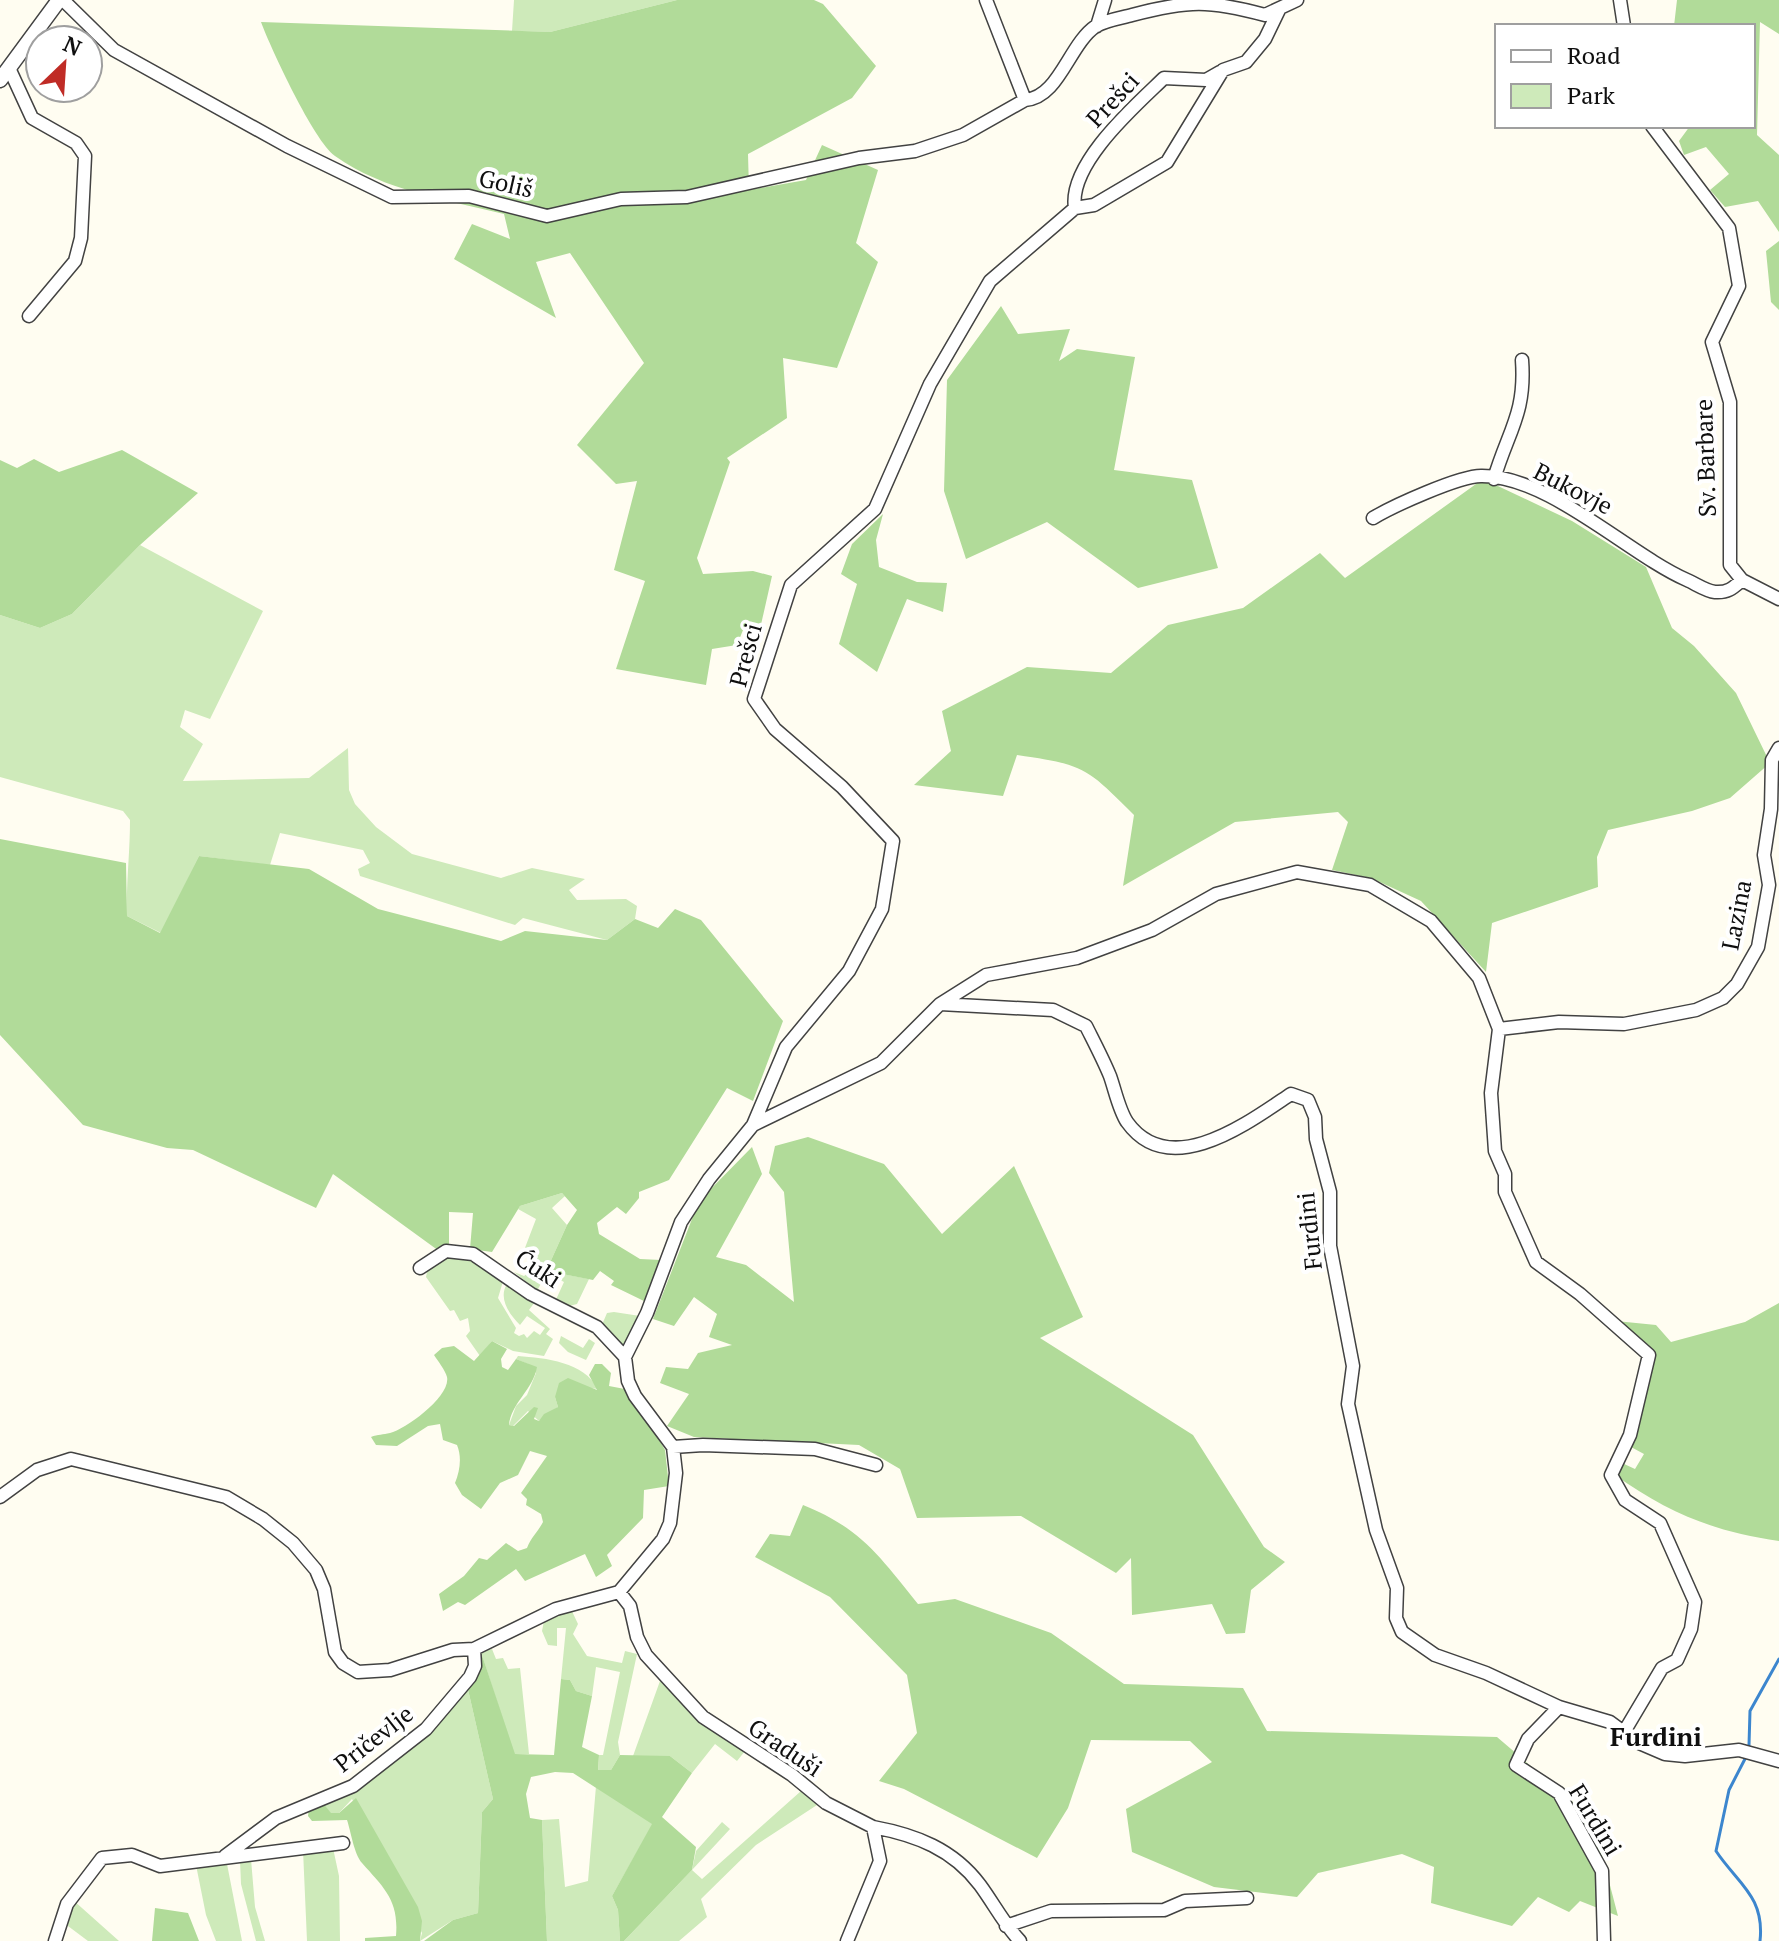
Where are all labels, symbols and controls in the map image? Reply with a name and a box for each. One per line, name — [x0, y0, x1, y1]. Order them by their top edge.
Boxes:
north arrow — [24, 24, 104, 104]
legend — [1495, 24, 1755, 128]
text: N — [59, 29, 87, 62]
text: Road — [1567, 39, 1621, 71]
street label: Prešci — [1079, 65, 1146, 134]
text: Park — [1567, 79, 1616, 111]
street label: Goliš — [476, 161, 536, 205]
street label: Sv. Barbare — [1687, 398, 1723, 518]
street label: Bukovje — [1528, 455, 1618, 522]
street label: Prešci — [721, 620, 769, 690]
street label: Lazina — [1714, 877, 1758, 953]
street label: Furdini — [1289, 1191, 1329, 1272]
street label: Ćuki — [509, 1241, 568, 1295]
street label: Pričevlje — [327, 1697, 419, 1779]
street label: Graduši — [742, 1711, 829, 1784]
district label: Furdini — [1610, 1719, 1702, 1753]
street label: Furdini — [1562, 1778, 1630, 1861]

